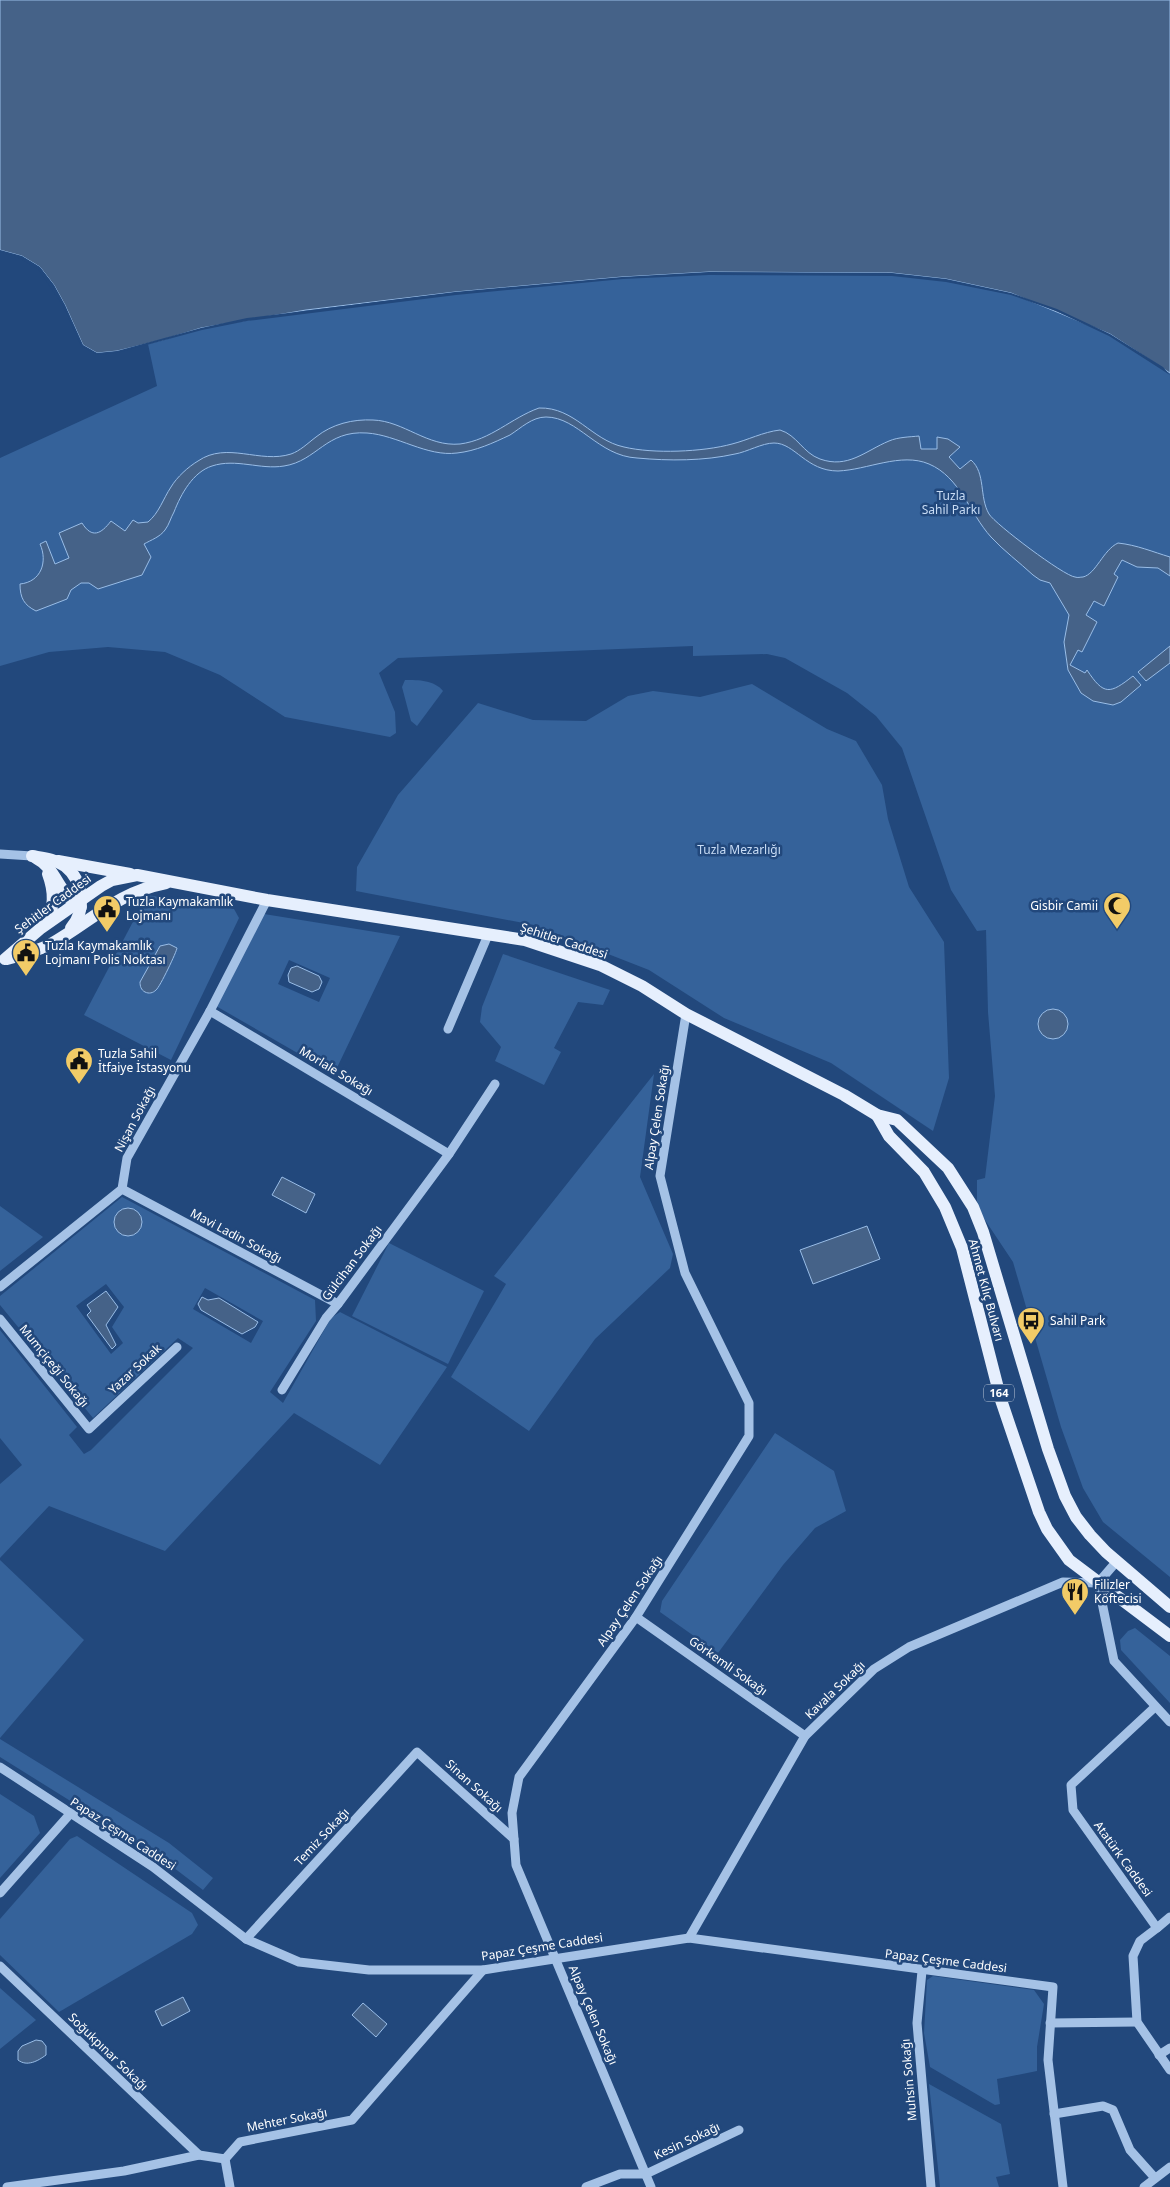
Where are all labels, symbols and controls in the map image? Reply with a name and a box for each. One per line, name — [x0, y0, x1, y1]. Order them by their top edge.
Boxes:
park label: Tuzla Sahil Parkı — [922, 487, 980, 518]
park label: Tuzla Mezarlığı — [697, 841, 781, 858]
street label: Şehitler Caddesi — [11, 870, 94, 937]
mosque icon: Gisbir Camii — [1102, 891, 1132, 930]
place label: Tuzla Kaymakamlık Lojmanı — [126, 893, 234, 924]
public building icon: Tuzla Kaymakamlık Lojmanı — [92, 894, 122, 933]
place label: Gisbir Camii — [1030, 897, 1098, 914]
street label: Şehitler Caddesi — [518, 918, 610, 963]
place label: Tuzla Kaymakamlık Lojmanı Polis Noktası — [45, 937, 166, 968]
public building icon: Tuzla Kaymakamlık Lojmanı Polis Noktası — [11, 938, 41, 977]
street label: Morlale Sokağı — [296, 1042, 376, 1099]
place label: Tuzla Sahil İtfaiye İstasyonu — [98, 1045, 191, 1076]
public building icon: Tuzla Sahil İtfaiye İstasyonu — [64, 1046, 94, 1085]
street label: Alpay Çelen Sokağı — [640, 1063, 673, 1171]
street label: Nişan Sokağı — [110, 1083, 159, 1155]
street label: Mavi Ladin Sokağı — [187, 1204, 285, 1267]
street label: Gülcihan Sokağı — [318, 1222, 386, 1304]
street label: Ahmet Kılıç Bulvarı — [965, 1237, 1008, 1343]
bus stop icon: Sahil Park — [1016, 1306, 1046, 1345]
place label: Sahil Park — [1050, 1312, 1106, 1329]
street label: Mumçiçeği Sokağı — [16, 1321, 93, 1411]
street label: Yazar Sokak — [104, 1339, 165, 1398]
road number: 164 — [984, 1385, 1014, 1402]
street label: Alpay Çelen Sokağı — [593, 1552, 666, 1650]
place label: Filizler Köftecisi — [1094, 1576, 1142, 1607]
restaurant icon: Filizler Köftecisi — [1060, 1577, 1090, 1616]
street label: Görkemli Sokağı — [686, 1632, 771, 1699]
street label: Kavala Sokağı — [801, 1657, 868, 1723]
street label: Sinan Sokağı — [442, 1755, 507, 1816]
street label: Papaz Çeşme Caddesi — [67, 1793, 179, 1874]
street label: Temiz Sokağı — [290, 1804, 353, 1869]
street label: Atatürk Caddesi — [1090, 1817, 1157, 1900]
street label: Papaz Çeşme Caddesi — [480, 1929, 604, 1965]
street label: Papaz Çeşme Caddesi — [884, 1945, 1008, 1976]
street label: Alpay Çelen Sokağı — [565, 1963, 622, 2067]
street label: Soğukpınar Sokağı — [65, 2009, 152, 2094]
street label: Muhsin Sokağı — [896, 2038, 921, 2122]
street label: Mehter Sokağı — [245, 2103, 329, 2136]
street label: Kesin Sokağı — [651, 2118, 723, 2163]

